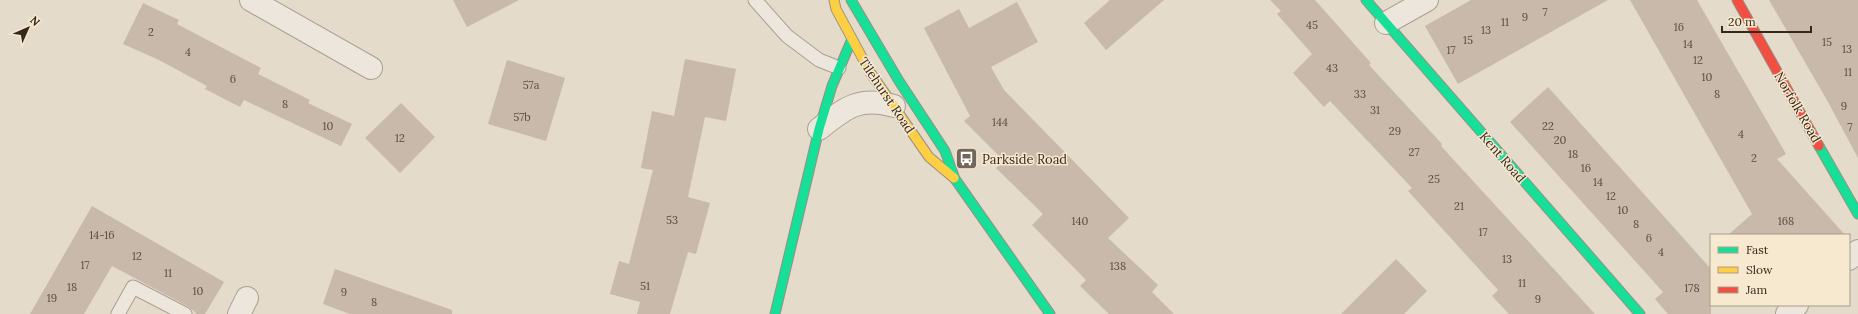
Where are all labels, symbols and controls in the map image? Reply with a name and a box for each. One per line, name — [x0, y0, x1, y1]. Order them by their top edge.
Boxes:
house number: 7 — [1542, 5, 1548, 19]
north arrow — [8, 8, 48, 48]
scale bar — [1722, 8, 1811, 34]
house number: 9 — [1522, 10, 1528, 24]
text: N — [27, 13, 43, 29]
text: 20 m — [1728, 14, 1756, 29]
house number: 11 — [1501, 15, 1509, 29]
house number: 45 — [1306, 18, 1318, 32]
house number: 16 — [1674, 20, 1684, 34]
house number: 13 — [1481, 23, 1491, 37]
house number: 2 — [148, 25, 154, 39]
house number: 15 — [1463, 33, 1473, 47]
house number: 15 — [1822, 35, 1832, 49]
house number: 14 — [1683, 37, 1693, 51]
house number: 13 — [1842, 42, 1852, 56]
house number: 17 — [1446, 43, 1456, 57]
house number: 4 — [185, 45, 191, 59]
house number: 12 — [1693, 53, 1703, 67]
street label: Tilehurst Road — [855, 54, 918, 137]
house number: 43 — [1326, 61, 1338, 75]
house number: 11 — [1844, 65, 1852, 79]
street label: Norfolk Road — [1770, 69, 1825, 146]
house number: 10 — [1702, 70, 1713, 84]
house number: 6 — [230, 72, 236, 86]
house number: 57a — [523, 78, 540, 92]
house number: 33 — [1354, 87, 1366, 101]
house number: 8 — [1714, 87, 1720, 101]
house number: 8 — [282, 97, 288, 111]
house number: 9 — [1841, 99, 1847, 113]
house number: 31 — [1370, 103, 1380, 117]
house number: 57b — [513, 110, 531, 124]
house number: 144 — [992, 115, 1008, 129]
house number: 10 — [323, 119, 334, 133]
house number: 22 — [1542, 119, 1554, 133]
house number: 7 — [1847, 120, 1853, 134]
house number: 29 — [1389, 124, 1401, 138]
house number: 4 — [1738, 127, 1744, 141]
street label: Kent Road — [1476, 128, 1530, 187]
house number: 12 — [395, 131, 405, 145]
house number: 20 — [1554, 133, 1567, 147]
house number: 27 — [1409, 145, 1419, 159]
bus stop icon: Parkside Road — [954, 146, 980, 172]
house number: 18 — [1568, 147, 1578, 161]
place label: Parkside Road — [982, 151, 1067, 168]
house number: 2 — [1751, 151, 1757, 165]
house number: 16 — [1581, 161, 1591, 175]
house number: 25 — [1428, 172, 1440, 186]
house number: 14 — [1593, 175, 1603, 189]
house number: 12 — [1606, 189, 1616, 203]
house number: 21 — [1454, 199, 1464, 213]
house number: 10 — [1618, 203, 1629, 217]
house number: 53 — [666, 213, 678, 227]
house number: 140 — [1072, 214, 1089, 228]
house number: 168 — [1778, 214, 1794, 228]
house number: 8 — [1633, 217, 1639, 231]
house number: 17 — [1478, 225, 1488, 239]
house number: 14-16 — [89, 228, 115, 242]
house number: 6 — [1646, 231, 1652, 245]
legend — [1710, 234, 1850, 306]
text: Fast — [1746, 242, 1769, 257]
house number: 4 — [1658, 245, 1664, 259]
house number: 12 — [132, 249, 142, 263]
house number: 13 — [1502, 252, 1512, 266]
house number: 17 — [80, 258, 90, 272]
house number: 138 — [1110, 259, 1126, 273]
text: Slow — [1746, 262, 1773, 277]
house number: 11 — [164, 266, 172, 280]
house number: 11 — [1518, 276, 1526, 290]
house number: 51 — [640, 279, 650, 293]
house number: 18 — [67, 280, 77, 294]
house number: 178 — [1684, 281, 1700, 295]
text: Jam — [1745, 282, 1767, 297]
house number: 10 — [193, 284, 204, 298]
house number: 9 — [341, 285, 347, 299]
house number: 19 — [47, 291, 57, 305]
house number: 9 — [1535, 292, 1541, 306]
house number: 8 — [371, 295, 377, 309]

